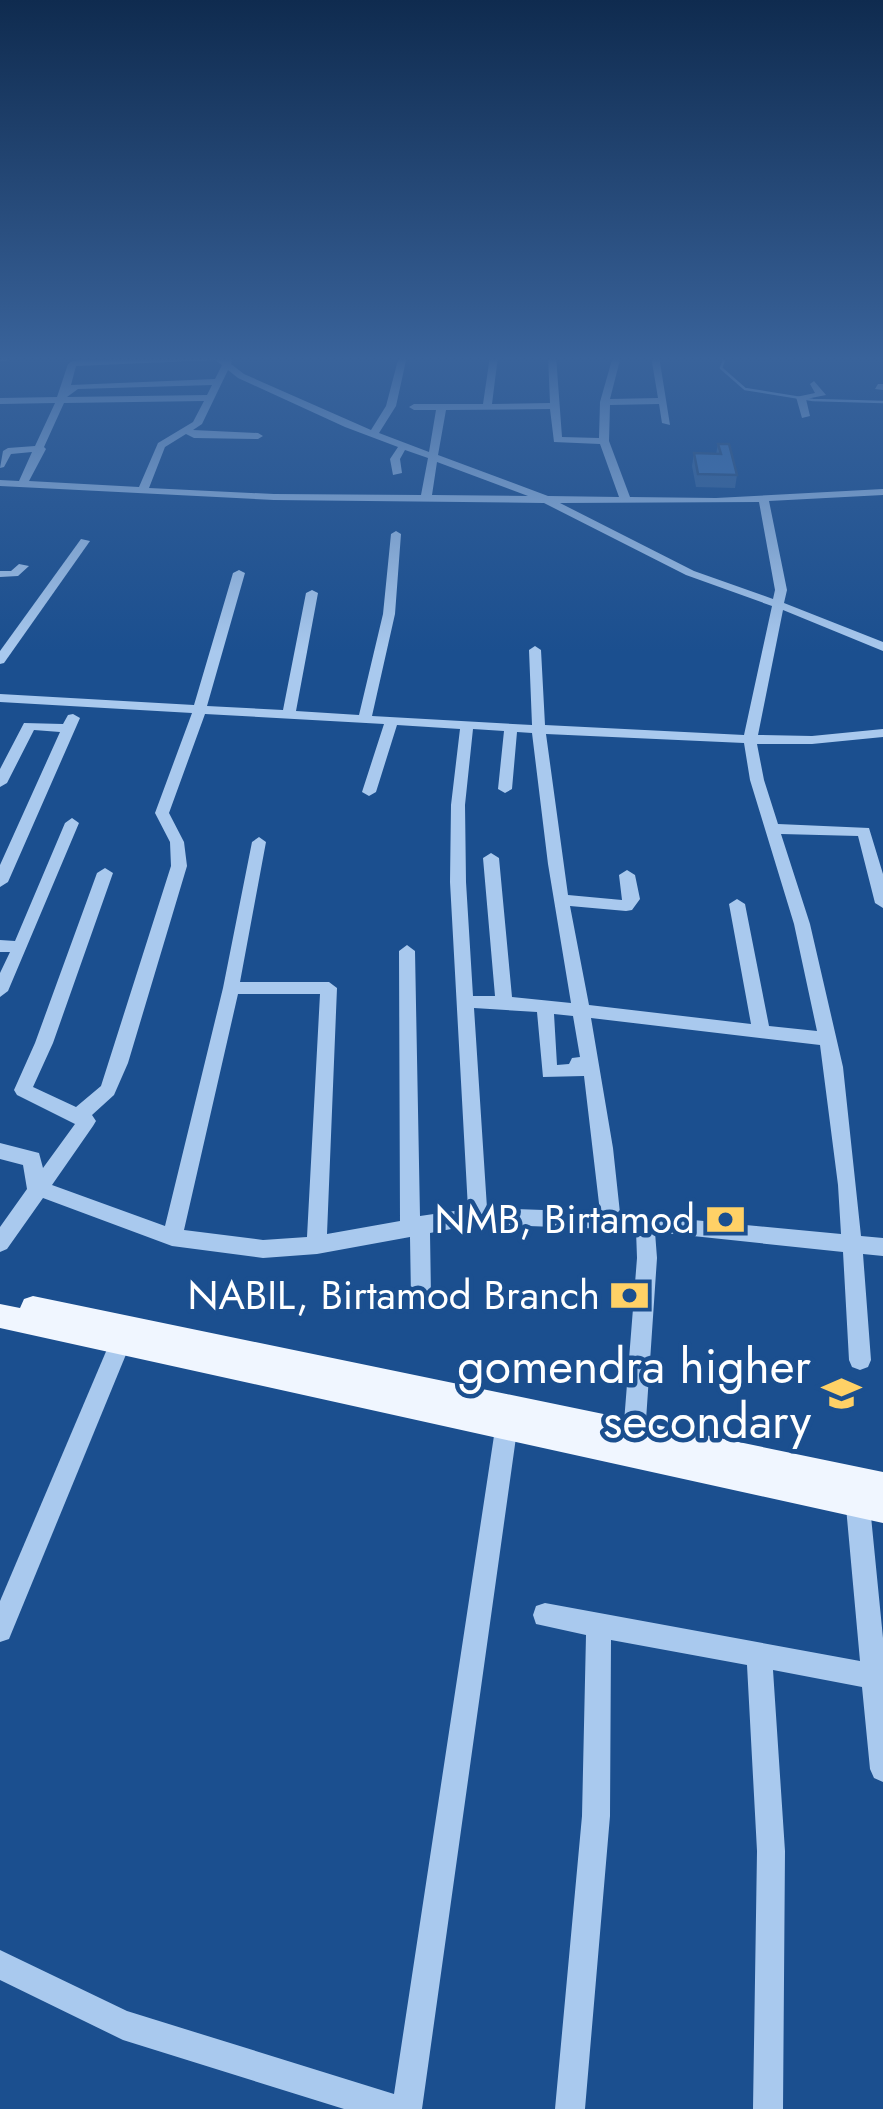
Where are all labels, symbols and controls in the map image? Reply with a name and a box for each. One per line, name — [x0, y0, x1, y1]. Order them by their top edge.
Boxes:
place label: NMB, Birtamod — [434, 1190, 695, 1248]
bank icon: NMB, Birtamod — [704, 1198, 746, 1240]
place label: NABIL, Birtamod Branch — [187, 1266, 600, 1324]
bank icon: NABIL, Birtamod Branch — [609, 1274, 651, 1316]
place label: gomendra higher secondary — [457, 1332, 812, 1456]
school or university icon: gomendra higher secondary — [820, 1373, 862, 1415]

